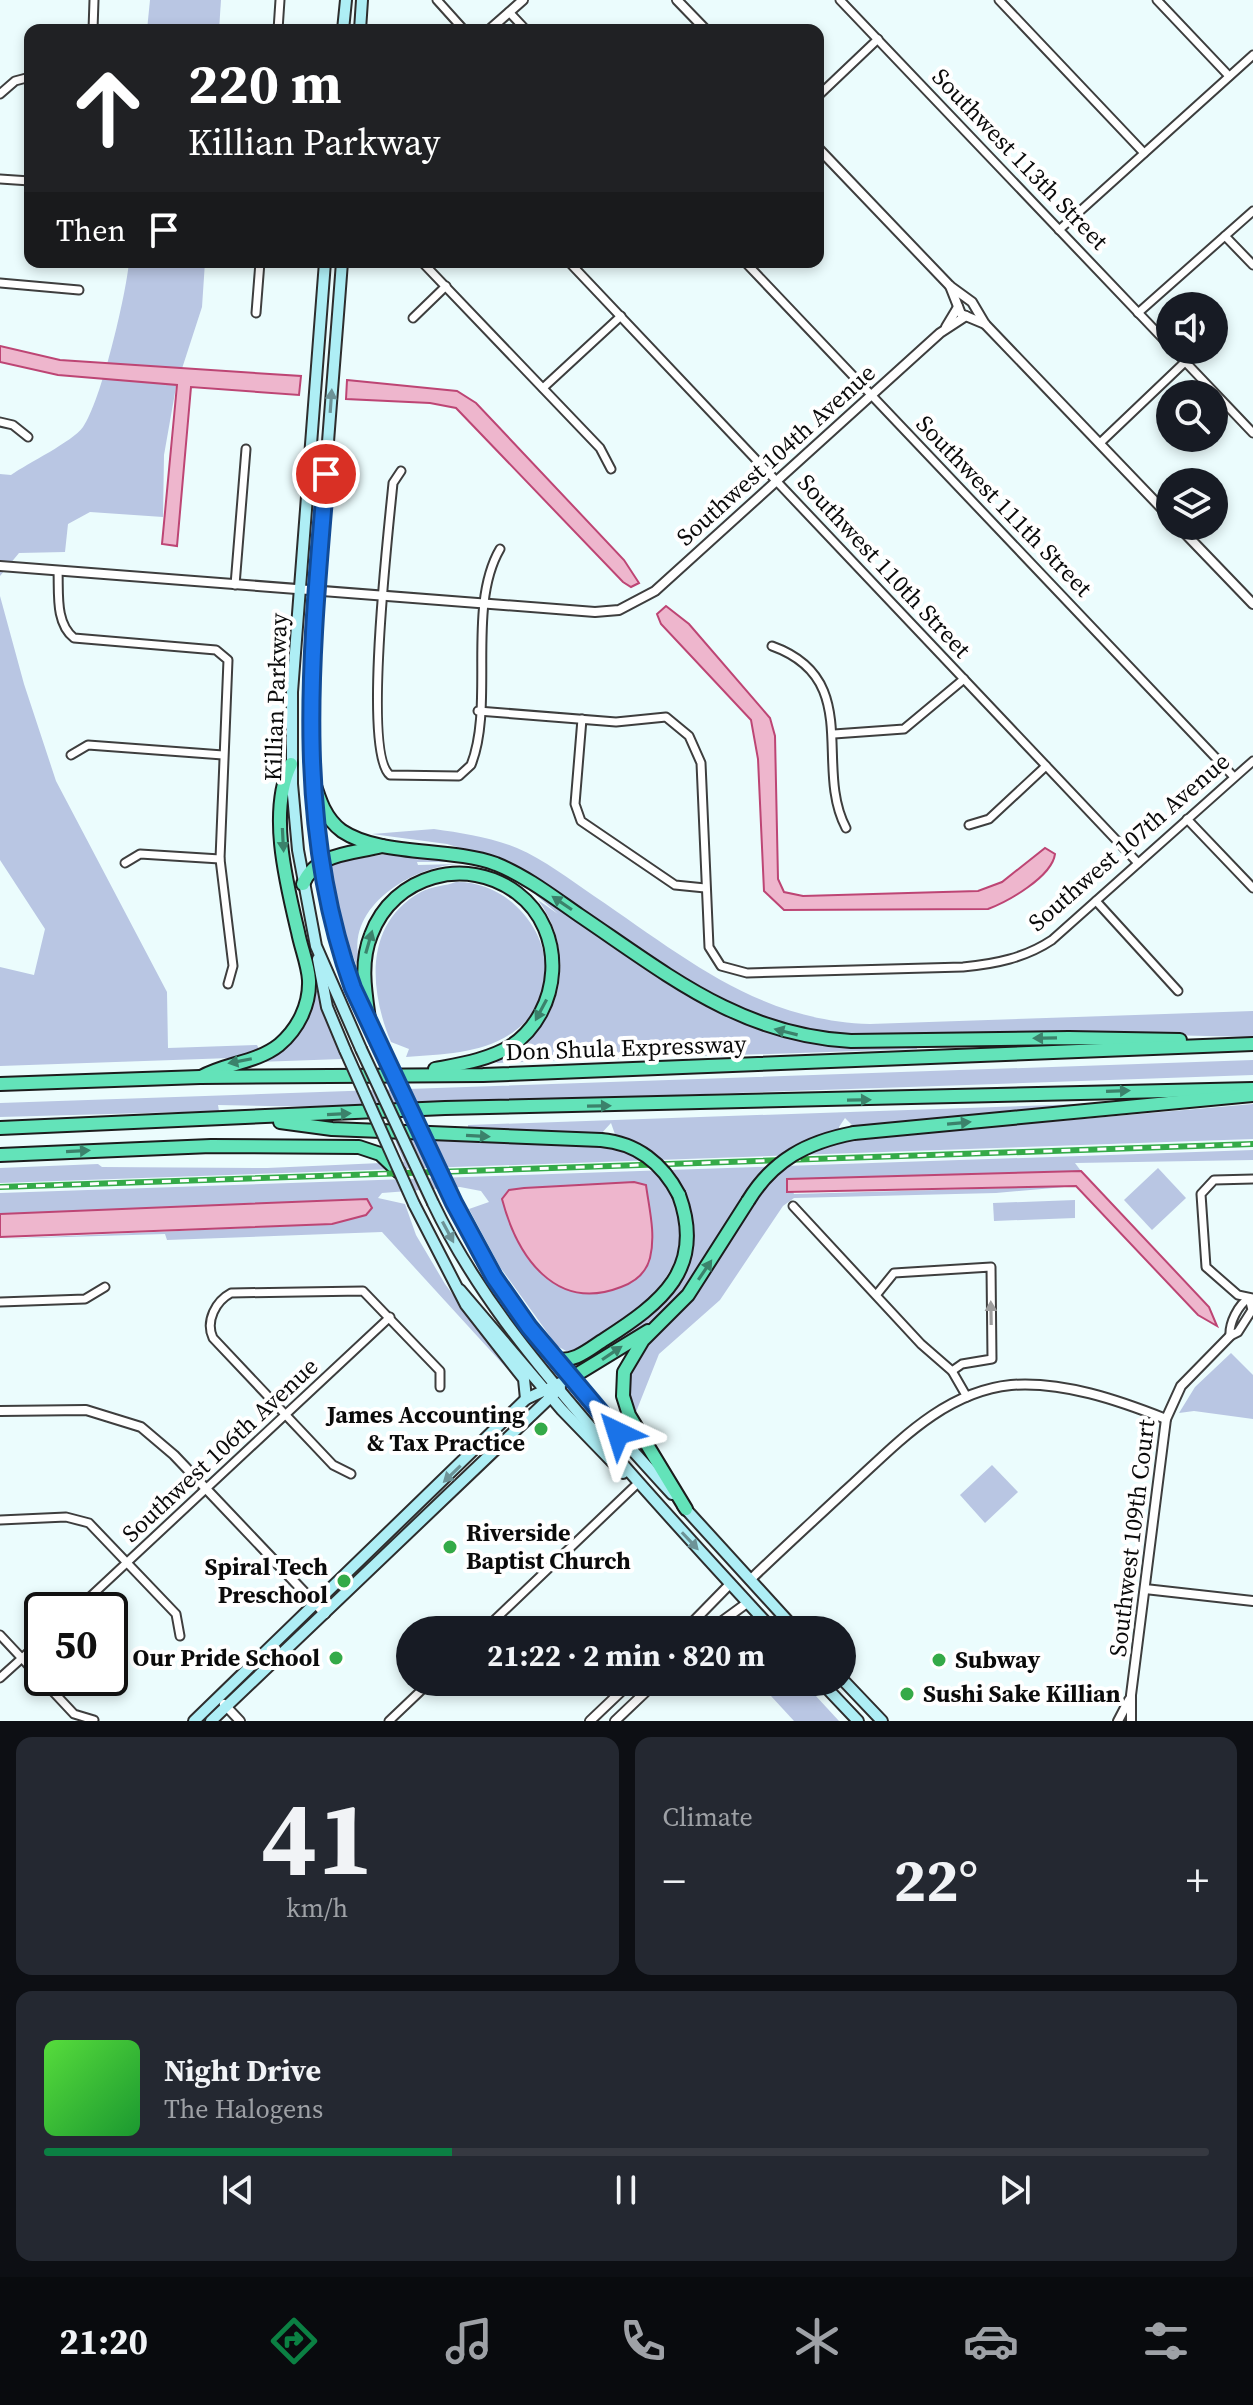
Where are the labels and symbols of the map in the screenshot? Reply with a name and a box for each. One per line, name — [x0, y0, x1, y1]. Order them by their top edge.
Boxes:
street label: Southwest 113th Street — [925, 61, 1116, 257]
street label: Southwest 104th Avenue — [669, 356, 882, 553]
one-way arrow — [325, 388, 338, 413]
street label: Southwest 111th Street — [909, 408, 1100, 604]
pin — [292, 440, 360, 508]
street label: Southwest 110th Street — [790, 466, 979, 665]
street label: Killian Parkway — [256, 612, 295, 782]
street label: Southwest 107th Avenue — [1021, 745, 1237, 938]
one-way arrow — [277, 827, 290, 852]
one-way arrow — [551, 896, 572, 911]
one-way arrow — [364, 930, 376, 955]
one-way arrow — [534, 999, 548, 1022]
one-way arrow — [773, 1026, 798, 1038]
street label: Don Shula Expressway — [505, 1027, 748, 1068]
one-way arrow — [1032, 1032, 1057, 1044]
one-way arrow — [227, 1056, 252, 1068]
one-way arrow — [1106, 1085, 1131, 1098]
one-way arrow — [847, 1094, 872, 1107]
one-way arrow — [587, 1099, 612, 1112]
one-way arrow — [327, 1107, 352, 1120]
one-way arrow — [947, 1116, 972, 1129]
one-way arrow — [466, 1129, 491, 1142]
one-way arrow — [66, 1145, 91, 1158]
one-way arrow — [441, 1221, 454, 1244]
one-way arrow — [698, 1259, 713, 1280]
one-way arrow — [985, 1300, 998, 1325]
one-way arrow — [602, 1345, 623, 1360]
street label: Southwest 106th Avenue — [114, 1350, 325, 1549]
position arrow — [576, 1391, 660, 1475]
place label: James Accounting & Tax Practice — [325, 1398, 525, 1459]
street label: Southwest 109th Court — [1101, 1417, 1162, 1659]
marker: James Accounting & Tax Practice — [532, 1420, 550, 1438]
one-way arrow — [443, 1464, 462, 1483]
place label: Riverside Baptist Church — [466, 1516, 631, 1577]
one-way arrow — [681, 1531, 699, 1550]
marker: Riverside Baptist Church — [441, 1538, 459, 1556]
place label: Spiral Tech Preschool — [205, 1550, 328, 1611]
marker: Spiral Tech Preschool — [335, 1572, 353, 1590]
speed limit sign: 50 — [24, 1592, 128, 1696]
place label: Our Pride School — [133, 1641, 320, 1674]
place label: Subway — [955, 1643, 1040, 1676]
marker: Our Pride School — [327, 1649, 345, 1667]
marker: Subway — [930, 1651, 948, 1669]
place label: Sushi Sake Killian — [923, 1677, 1121, 1710]
marker: Sushi Sake Killian — [898, 1685, 916, 1703]

